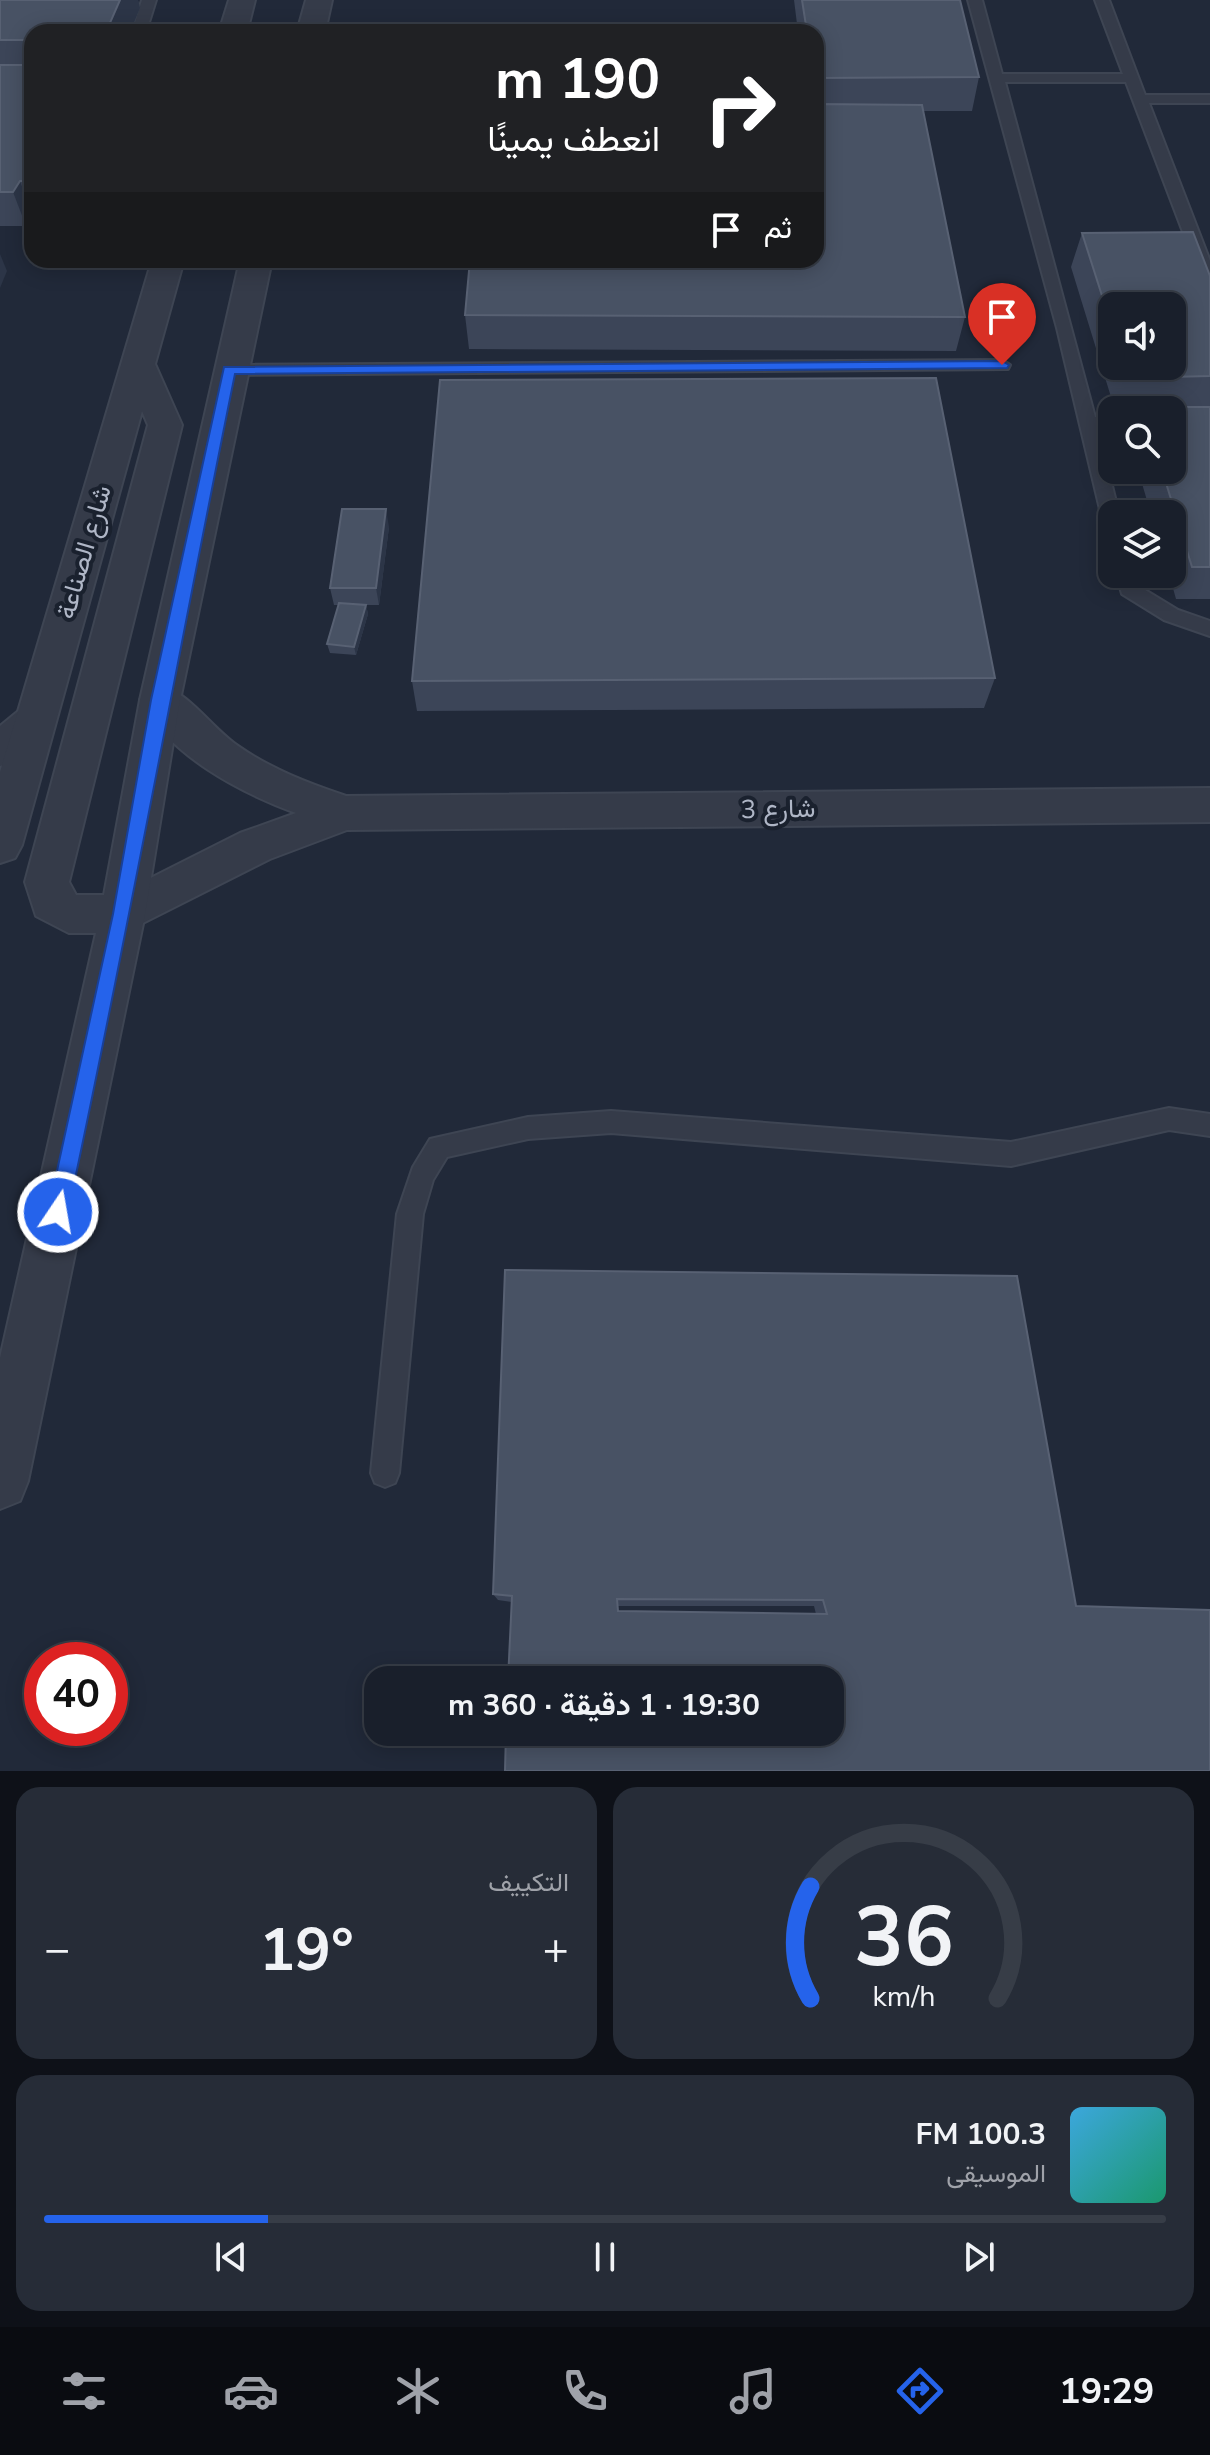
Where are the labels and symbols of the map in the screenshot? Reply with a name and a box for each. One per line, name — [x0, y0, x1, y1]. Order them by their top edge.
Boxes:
pin — [968, 283, 1036, 365]
street label: شارع الصناعة — [48, 481, 120, 623]
street label: شارع 3 — [740, 791, 816, 827]
position arrow — [16, 1170, 100, 1254]
speed limit sign: 40 — [24, 1642, 128, 1746]

